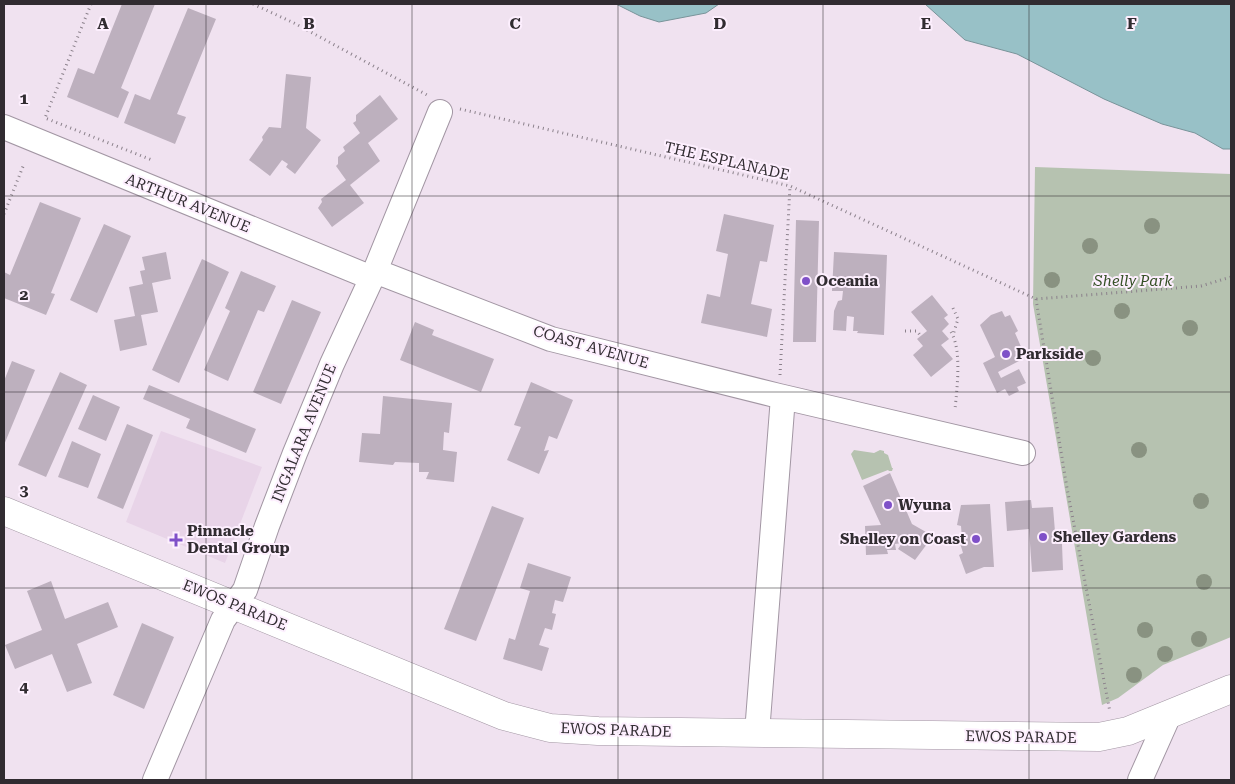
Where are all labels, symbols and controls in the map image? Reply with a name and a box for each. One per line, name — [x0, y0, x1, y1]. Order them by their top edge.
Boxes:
text: A — [97, 14, 109, 33]
text: B — [303, 14, 315, 33]
text: C — [509, 14, 521, 33]
text: D — [714, 14, 727, 33]
text: E — [921, 14, 931, 33]
text: F — [1127, 14, 1137, 33]
text: 1 — [20, 89, 29, 108]
street label: THE ESPLANADE — [663, 138, 791, 184]
street label: ARTHUR AVENUE — [123, 170, 253, 236]
place label: Oceania — [816, 272, 878, 290]
park label: Shelly Park — [1093, 272, 1173, 290]
marker: Oceania — [800, 275, 812, 287]
text: 2 — [20, 285, 29, 304]
street label: COAST AVENUE — [531, 322, 651, 372]
place label: Parkside — [1016, 345, 1084, 363]
marker: Parkside — [1000, 348, 1012, 360]
street label: INGALARA AVENUE — [268, 361, 340, 505]
text: 3 — [20, 481, 29, 500]
place label: Wyuna — [898, 496, 951, 514]
marker: Wyuna — [882, 499, 894, 511]
place label: Pinnacle Dental Group — [187, 522, 290, 557]
place label: Shelley Gardens — [1053, 528, 1177, 546]
place label: Shelley on Coast — [840, 530, 966, 548]
marker: Shelley Gardens — [1037, 531, 1049, 543]
marker: Pinnacle Dental Group — [169, 533, 183, 547]
marker: Shelley on Coast — [970, 533, 982, 545]
street label: EWOS PARADE — [180, 576, 290, 634]
text: 4 — [20, 677, 29, 696]
street label: EWOS PARADE — [560, 719, 672, 741]
street label: EWOS PARADE — [965, 727, 1077, 747]

